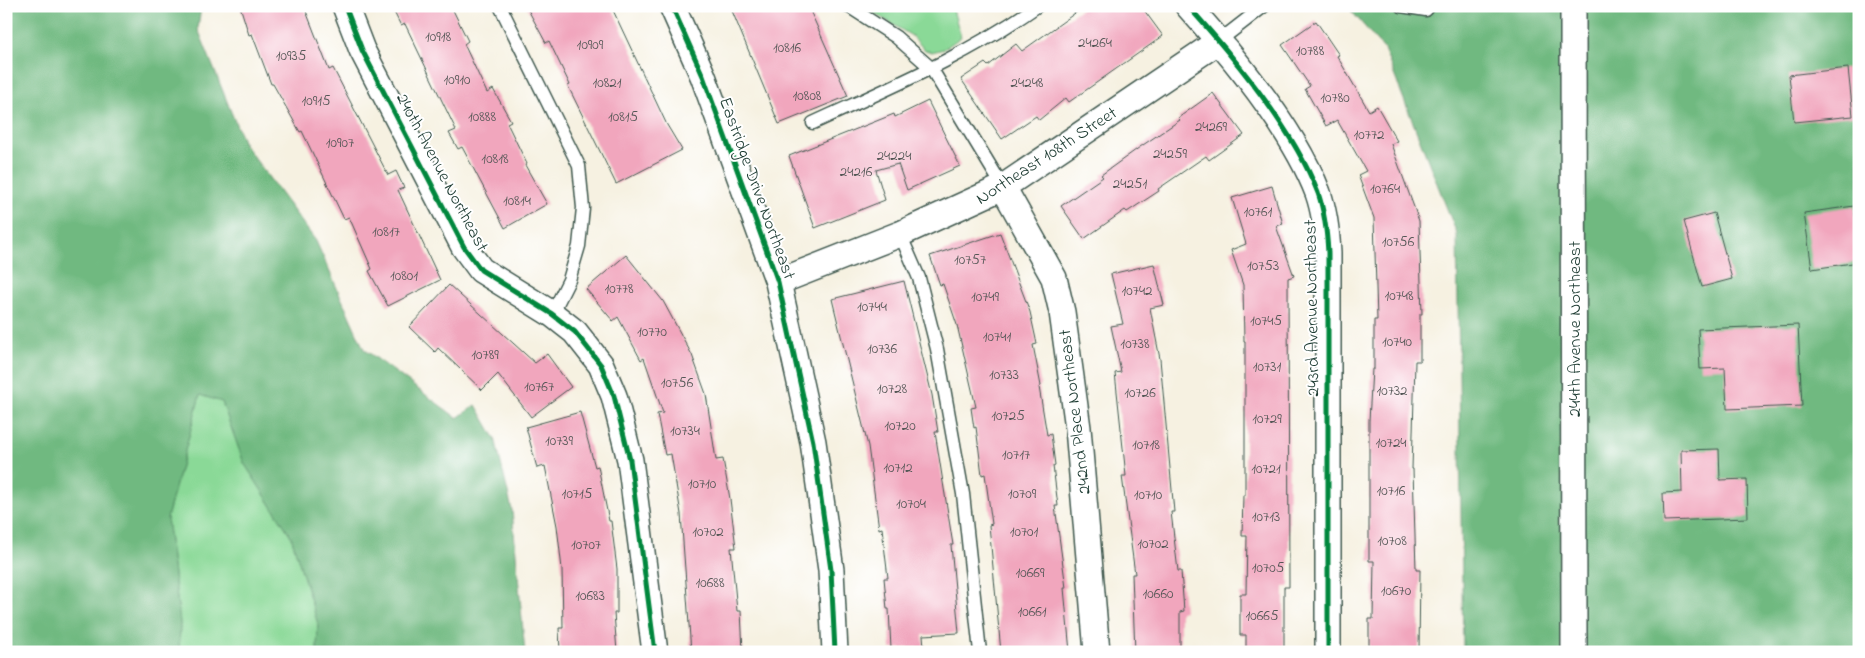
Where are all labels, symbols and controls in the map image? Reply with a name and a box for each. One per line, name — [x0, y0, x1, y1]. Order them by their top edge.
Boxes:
house number: 10918 — [425, 26, 451, 48]
house number: 24264 — [1078, 32, 1112, 54]
house number: 10909 — [577, 34, 604, 56]
house number: 10816 — [773, 37, 802, 59]
house number: 10788 — [1296, 40, 1325, 62]
house number: 10935 — [276, 45, 307, 67]
house number: 10910 — [443, 69, 471, 91]
house number: 10821 — [592, 72, 622, 94]
house number: 24248 — [1011, 72, 1044, 94]
house number: 10808 — [793, 85, 822, 107]
house number: 10780 — [1320, 87, 1350, 109]
street label: 240th Avenue Northeast — [388, 89, 494, 257]
house number: 10915 — [301, 90, 331, 112]
street label: Eastridge Drive Northeast — [710, 94, 801, 284]
street label: Northeast 108th Street — [971, 101, 1123, 212]
house number: 10888 — [468, 106, 496, 128]
house number: 10815 — [608, 106, 639, 128]
house number: 24269 — [1195, 116, 1228, 138]
house number: 10772 — [1353, 124, 1385, 146]
house number: 10907 — [326, 132, 354, 154]
house number: 24259 — [1153, 143, 1188, 165]
house number: 24224 — [877, 145, 911, 167]
house number: 10818 — [481, 148, 509, 170]
house number: 24216 — [840, 161, 873, 183]
house number: 24251 — [1113, 173, 1147, 195]
house number: 10764 — [1370, 178, 1400, 200]
house number: 10814 — [503, 190, 531, 212]
house number: 10761 — [1244, 201, 1273, 223]
street label: 243rd Avenue Northeast — [1298, 219, 1328, 397]
house number: 10817 — [372, 221, 400, 243]
house number: 10756 — [1382, 231, 1415, 253]
street label: 244th Avenue Northeast — [1563, 241, 1589, 417]
house number: 10757 — [954, 249, 986, 271]
house number: 10753 — [1247, 255, 1279, 277]
house number: 10801 — [390, 265, 418, 287]
house number: 10778 — [604, 278, 634, 300]
house number: 10742 — [1121, 280, 1153, 302]
house number: 10748 — [1384, 285, 1414, 307]
house number: 10749 — [971, 286, 1000, 308]
house number: 10744 — [857, 296, 887, 318]
house number: 10745 — [1250, 310, 1283, 332]
house number: 10770 — [637, 321, 668, 343]
house number: 10741 — [983, 326, 1011, 348]
street label: 242nd Place Northeast — [1053, 328, 1099, 496]
house number: 10740 — [1382, 331, 1413, 353]
house number: 10738 — [1120, 333, 1150, 355]
house number: 10736 — [867, 338, 898, 360]
house number: 10789 — [471, 344, 499, 366]
house number: 10731 — [1253, 356, 1281, 378]
house number: 10733 — [989, 364, 1019, 386]
house number: 10756 — [661, 372, 694, 394]
house number: 10767 — [524, 376, 554, 398]
house number: 10728 — [877, 378, 908, 400]
house number: 10732 — [1376, 380, 1408, 402]
house number: 10726 — [1124, 382, 1156, 404]
house number: 10725 — [991, 405, 1025, 427]
house number: 10729 — [1252, 408, 1282, 430]
house number: 10720 — [884, 415, 916, 437]
house number: 10734 — [670, 420, 700, 442]
house number: 10739 — [545, 430, 574, 452]
house number: 10724 — [1375, 432, 1407, 454]
house number: 10718 — [1132, 434, 1160, 456]
house number: 10717 — [1002, 444, 1030, 466]
house number: 10712 — [883, 457, 913, 479]
house number: 10721 — [1251, 458, 1281, 480]
house number: 10710 — [688, 473, 717, 495]
house number: 10716 — [1377, 480, 1406, 502]
house number: 10715 — [562, 483, 593, 505]
house number: 10709 — [1008, 483, 1037, 505]
house number: 10710 — [1134, 484, 1163, 506]
house number: 10704 — [896, 493, 926, 515]
house number: 10713 — [1252, 506, 1280, 528]
house number: 10702 — [692, 521, 724, 543]
house number: 10701 — [1010, 521, 1039, 543]
house number: 10708 — [1377, 530, 1407, 552]
house number: 10702 — [1137, 533, 1169, 555]
house number: 10707 — [571, 534, 601, 556]
house number: 10705 — [1252, 557, 1285, 579]
house number: 10669 — [1016, 562, 1045, 584]
house number: 10688 — [695, 572, 725, 594]
house number: 10670 — [1381, 580, 1412, 602]
house number: 10660 — [1143, 583, 1174, 605]
house number: 10683 — [575, 585, 605, 607]
house number: 10661 — [1017, 601, 1047, 623]
house number: 10665 — [1245, 605, 1279, 627]

